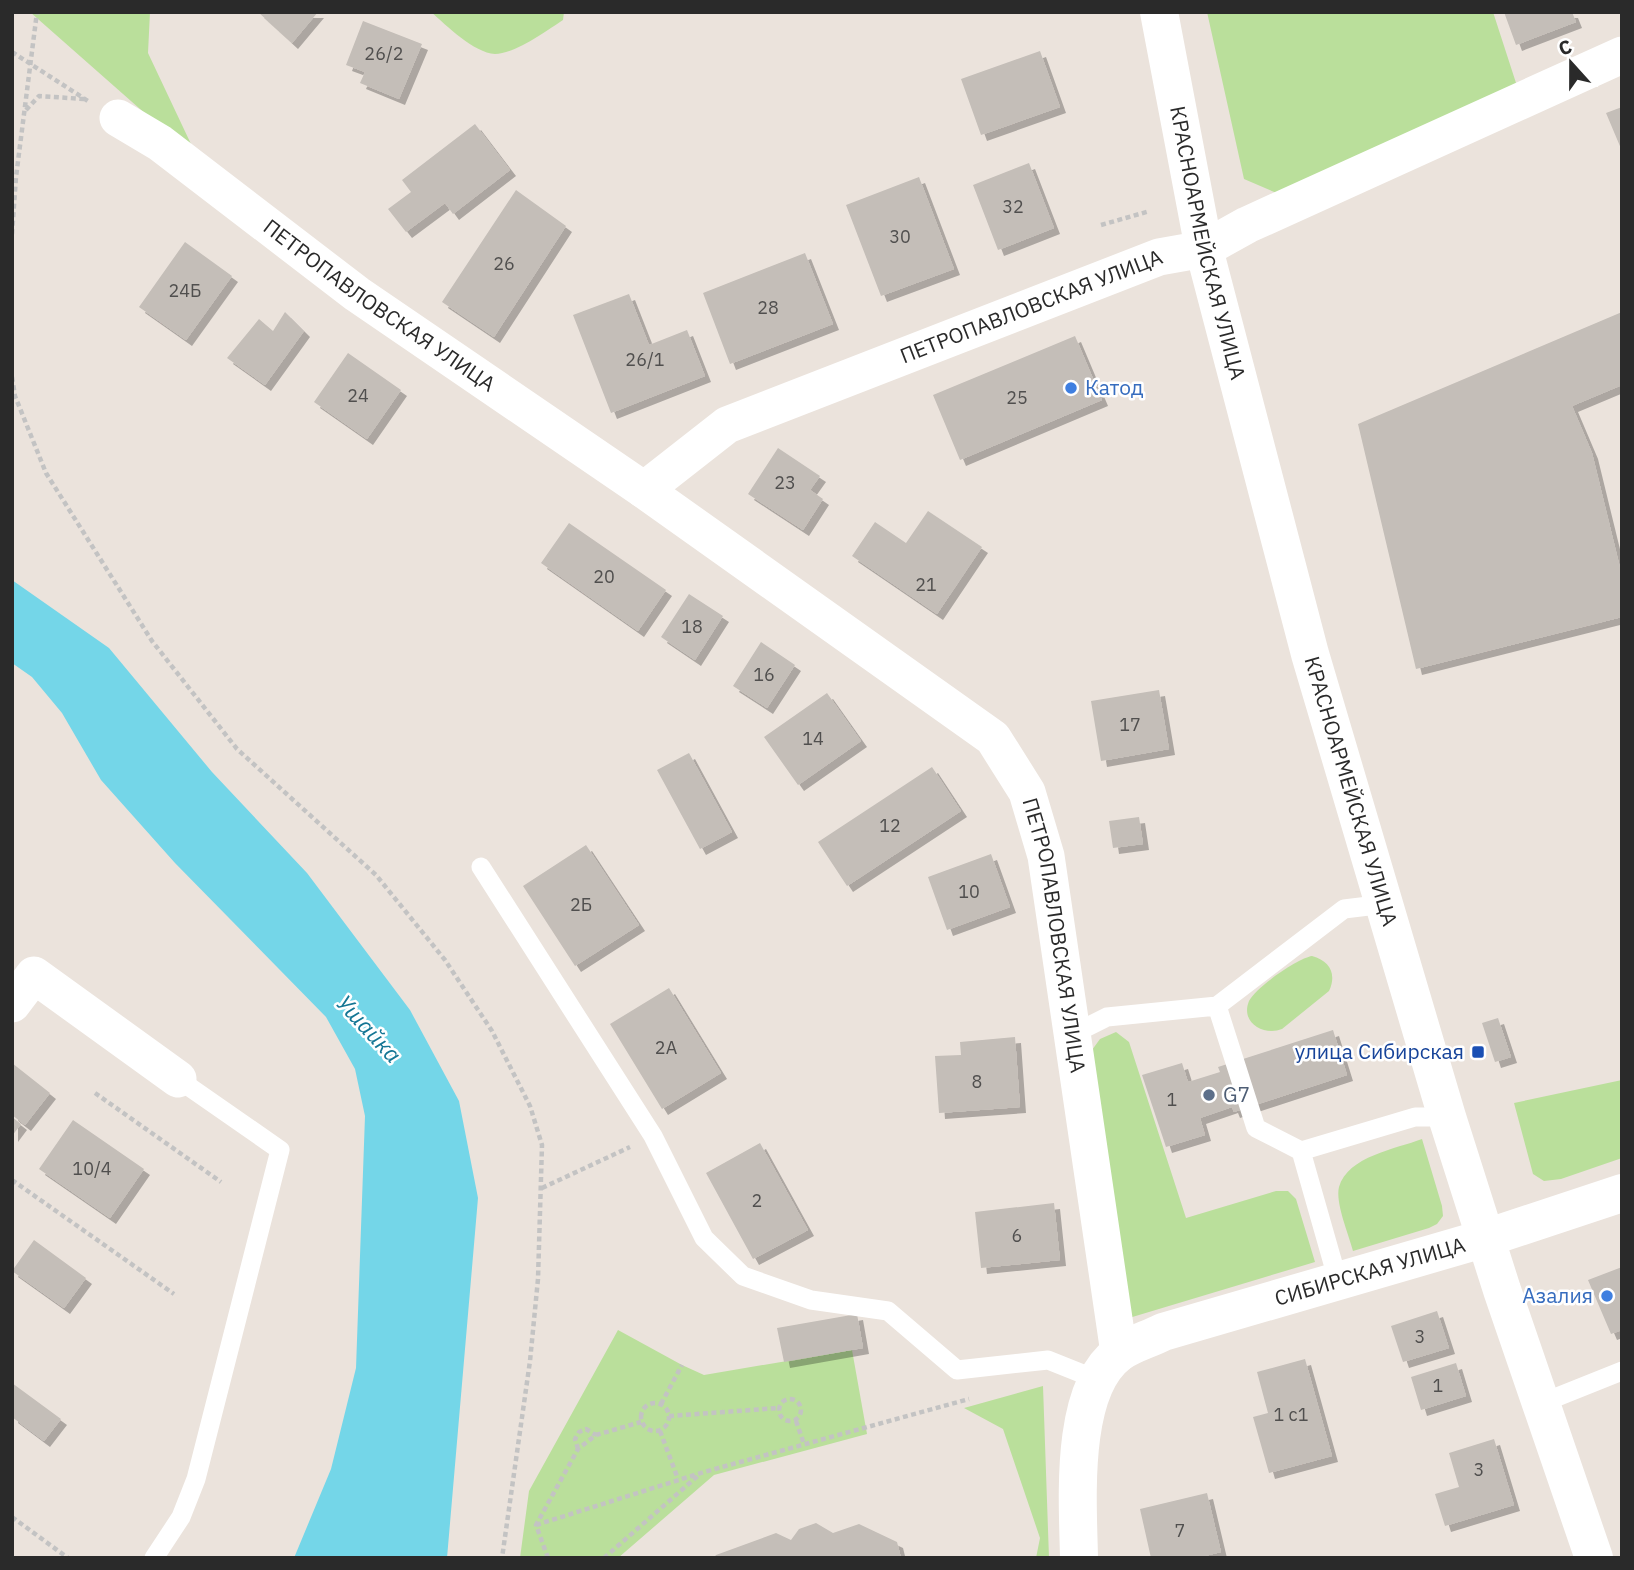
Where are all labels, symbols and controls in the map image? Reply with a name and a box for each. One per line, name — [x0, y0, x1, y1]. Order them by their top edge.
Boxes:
north arrow — [1536, 28, 1606, 98]
text: С — [1555, 34, 1575, 61]
house number: 26/2 — [364, 42, 404, 65]
street label: КРАСНОАРМЕЙСКАЯ УЛИЦА — [1164, 104, 1253, 383]
house number: 32 — [1002, 195, 1024, 218]
street label: ПЕТРОПАВЛОВСКАЯ УЛИЦА — [258, 212, 501, 398]
house number: 30 — [889, 225, 911, 248]
street label: ПЕТРОПАВЛОВСКАЯ УЛИЦА — [896, 242, 1166, 369]
house number: 26 — [493, 252, 515, 275]
house number: 24Б — [168, 279, 202, 302]
house number: 28 — [757, 296, 779, 319]
house number: 26/1 — [625, 348, 665, 371]
place label: Катод — [1085, 373, 1144, 401]
marker: Катод — [1063, 380, 1079, 396]
house number: 24 — [347, 384, 369, 407]
house number: 25 — [1006, 386, 1028, 409]
house number: 23 — [774, 471, 796, 494]
house number: 20 — [593, 565, 615, 588]
house number: 21 — [915, 573, 937, 596]
house number: 18 — [681, 615, 703, 638]
street label: КРАСНОАРМЕЙСКАЯ УЛИЦА — [1298, 653, 1405, 929]
house number: 16 — [753, 663, 775, 686]
house number: 17 — [1119, 713, 1141, 736]
house number: 14 — [802, 727, 824, 750]
street label: ПЕТРОПАВЛОВСКАЯ УЛИЦА — [1016, 794, 1093, 1075]
house number: 12 — [879, 814, 901, 837]
house number: 10 — [958, 880, 980, 903]
house number: 2Б — [570, 893, 592, 916]
water label: Ушайка — [331, 988, 409, 1069]
house number: 2А — [655, 1036, 678, 1059]
place label: улица Сибирская — [1295, 1037, 1464, 1065]
marker: улица Сибирская — [1470, 1044, 1486, 1060]
house number: 8 — [972, 1070, 982, 1093]
place label: G7 — [1223, 1080, 1250, 1108]
marker: G7 — [1201, 1087, 1217, 1103]
house number: 1 — [1167, 1088, 1177, 1111]
house number: 10/4 — [72, 1157, 112, 1180]
house number: 2 — [752, 1189, 762, 1212]
house number: 6 — [1012, 1224, 1022, 1247]
street label: СИБИРСКАЯ УЛИЦА — [1271, 1230, 1468, 1312]
place label: Азалия — [1522, 1281, 1593, 1309]
marker: Азалия — [1599, 1288, 1615, 1304]
house number: 3 — [1415, 1325, 1425, 1348]
house number: 1 — [1433, 1374, 1443, 1397]
house number: 1 с1 — [1274, 1403, 1308, 1426]
house number: 3 — [1474, 1458, 1484, 1481]
house number: 7 — [1175, 1519, 1185, 1542]

